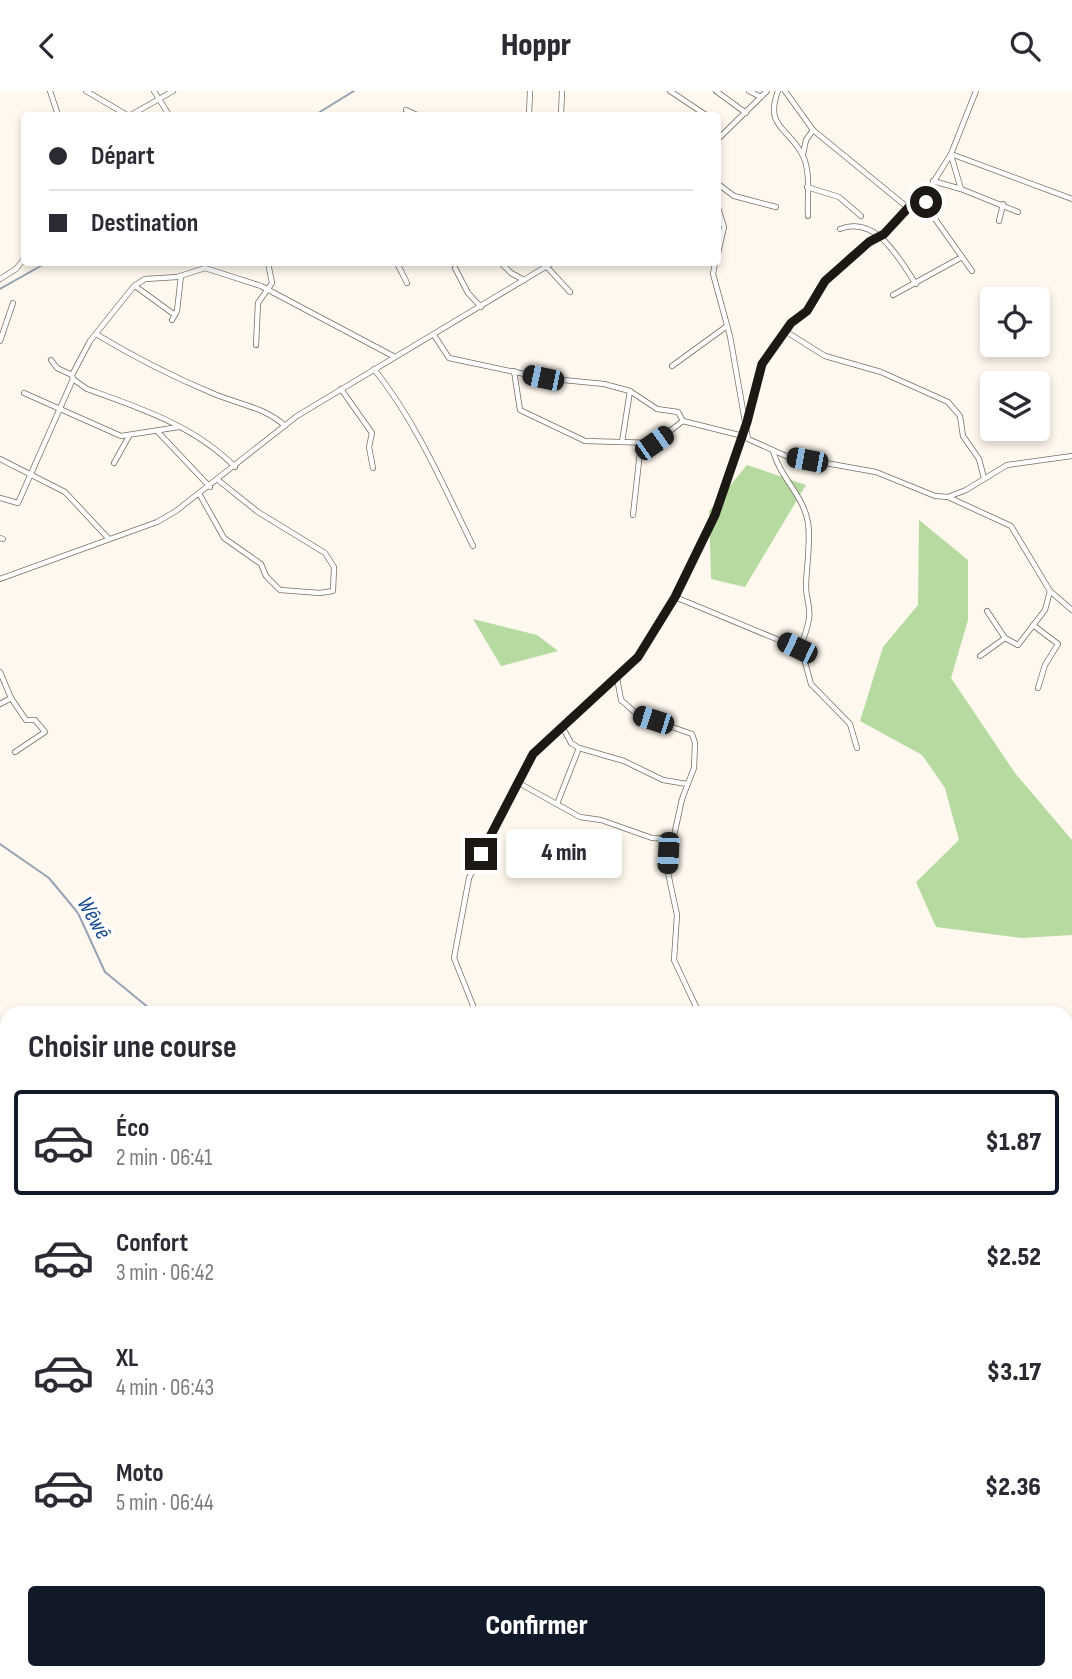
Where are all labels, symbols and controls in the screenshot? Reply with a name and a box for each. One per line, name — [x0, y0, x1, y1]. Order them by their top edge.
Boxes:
text: Hoppr — [501, 26, 571, 65]
icon: back — [28, 27, 66, 65]
icon: search — [1006, 27, 1044, 65]
text: Départ — [91, 141, 154, 172]
route start — [910, 186, 942, 218]
text: Destination — [91, 208, 198, 239]
map controls — [980, 287, 1050, 441]
button: locate — [980, 287, 1050, 357]
car — [521, 363, 566, 393]
button: layers — [980, 371, 1050, 441]
car — [631, 422, 678, 464]
car — [785, 446, 830, 474]
car — [774, 629, 821, 667]
car — [630, 704, 677, 736]
callout: 4 min — [505, 829, 621, 879]
car — [657, 831, 680, 875]
route end — [465, 838, 497, 870]
text: 4 min — [541, 839, 587, 867]
water label: Wêwê — [71, 892, 117, 944]
text: Choisir une course — [28, 1028, 237, 1067]
icon: car — [32, 1111, 95, 1174]
text: Éco — [116, 1113, 149, 1144]
text: $1.87 — [986, 1127, 1041, 1158]
text: 2 min · 06:41 — [116, 1144, 212, 1172]
icon: car — [32, 1226, 95, 1289]
text: Confort — [116, 1228, 188, 1259]
text: $2.52 — [986, 1242, 1041, 1273]
text: 3 min · 06:42 — [116, 1259, 214, 1287]
icon: car — [32, 1341, 95, 1404]
text: XL — [116, 1343, 138, 1374]
text: $3.17 — [987, 1357, 1041, 1388]
text: 4 min · 06:43 — [116, 1374, 214, 1402]
icon: car — [32, 1456, 95, 1519]
text: Moto — [116, 1458, 164, 1489]
text: $2.36 — [985, 1472, 1041, 1503]
text: 5 min · 06:44 — [116, 1489, 214, 1517]
button: Confirmer — [28, 1586, 1045, 1666]

